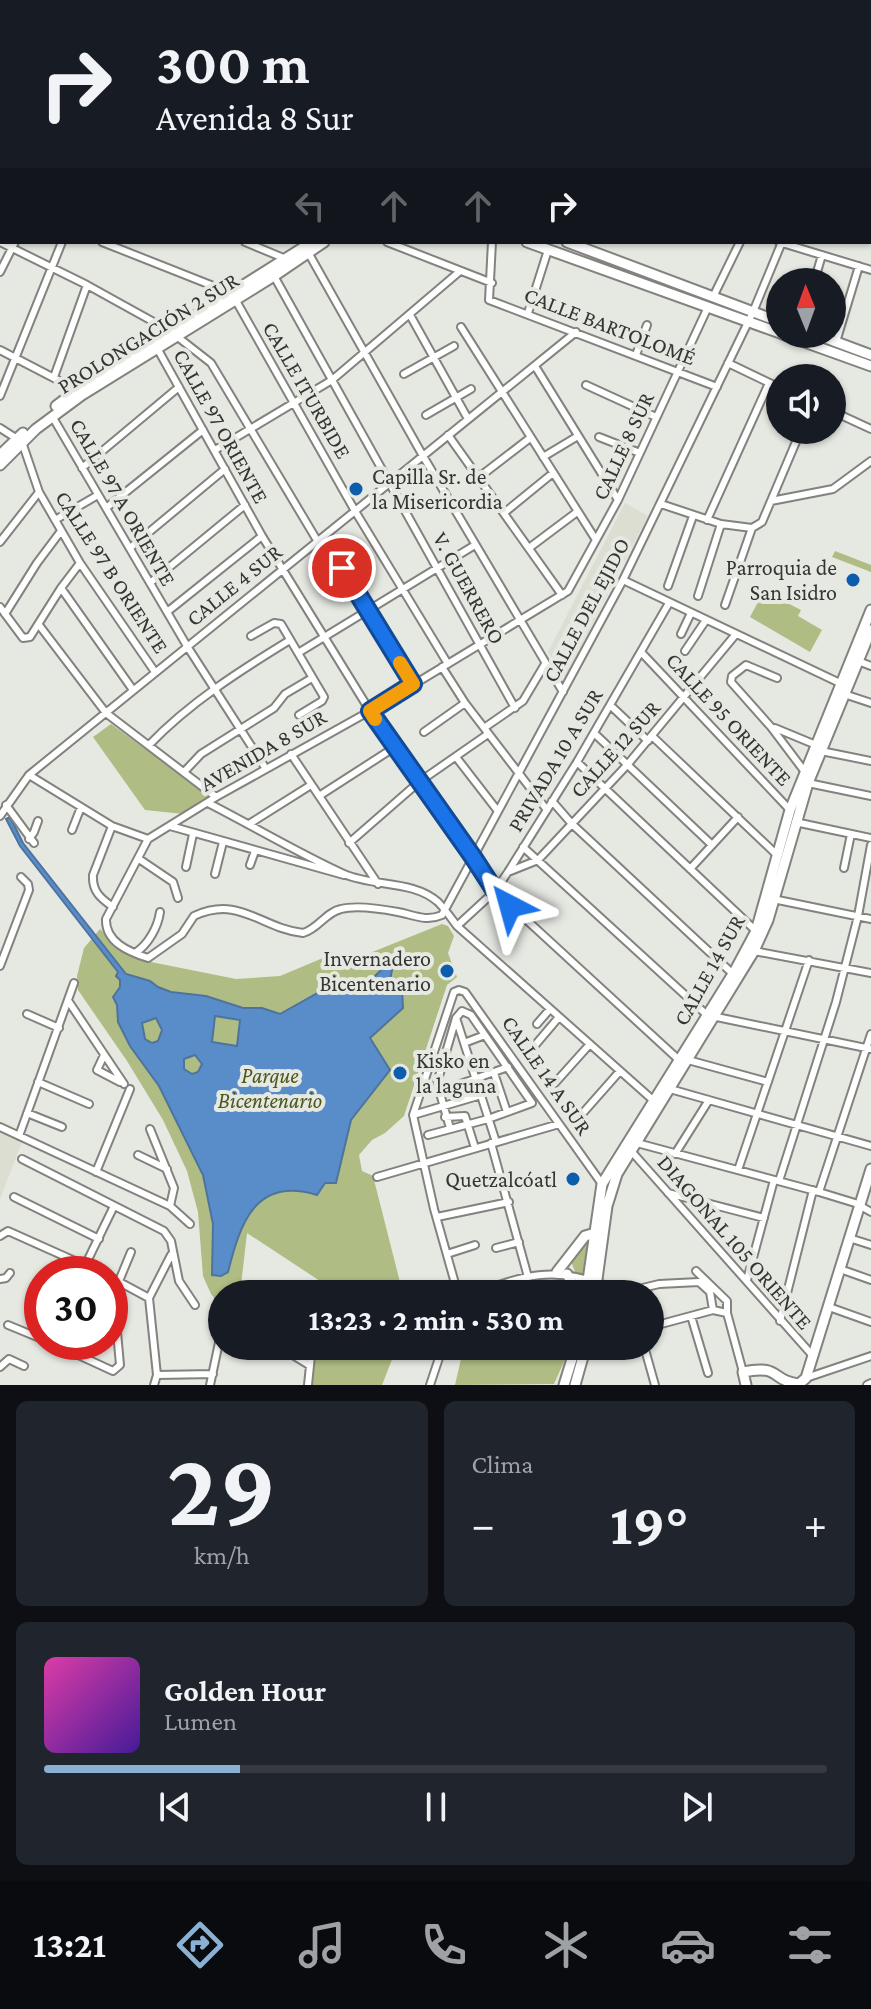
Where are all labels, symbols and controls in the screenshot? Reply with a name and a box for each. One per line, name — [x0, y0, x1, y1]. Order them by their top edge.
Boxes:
icon: right — [24, 32, 128, 136]
text: 300 m — [156, 33, 310, 95]
text: Avenida 8 Sur — [156, 98, 354, 138]
icon: left — [288, 184, 332, 228]
icon: ahead — [372, 184, 416, 228]
icon: ahead — [456, 184, 500, 228]
icon: right — [540, 184, 584, 228]
street label: PROLONGACIÓN 2 SUR — [53, 267, 244, 399]
north arrow — [766, 268, 846, 348]
map controls — [766, 268, 846, 444]
street label: CALLE BARTOLOMÉ — [521, 282, 699, 370]
street label: CALLE ITURBIDE — [258, 317, 356, 463]
street label: CALLE 97 ORIENTE — [168, 345, 274, 507]
button: sound — [766, 364, 846, 444]
street label: CALLE 8 SUR — [587, 387, 659, 504]
street label: CALLE 97 A ORIENTE — [65, 414, 181, 590]
place label: Capilla Sr. de la Misericordia — [372, 464, 503, 514]
marker: Capilla Sr. de la Misericordia — [347, 480, 365, 498]
street label: CALLE 97 B ORIENTE — [50, 486, 174, 658]
street label: V. GUERRERO — [428, 528, 510, 648]
pin — [308, 534, 376, 602]
street label: CALLE DEL EJIDO — [537, 534, 635, 686]
street label: CALLE 4 SUR — [181, 538, 287, 631]
icon: arrive — [320, 546, 364, 590]
place label: Parroquia de San Isidro — [726, 555, 837, 605]
marker: Parroquia de San Isidro — [844, 571, 862, 589]
street label: CALLE 95 ORIENTE — [661, 647, 797, 791]
street label: PRIVADA 10 A SUR — [502, 683, 608, 836]
street label: CALLE 12 SUR — [565, 695, 666, 803]
street label: AVENIDA 8 SUR — [195, 703, 331, 796]
position arrow — [468, 864, 552, 948]
street label: CALLE 14 SUR — [668, 910, 750, 1030]
place label: Invernadero Bicentenario — [319, 946, 431, 996]
marker: Invernadero Bicentenario — [438, 962, 456, 980]
street label: CALLE 14 A SUR — [497, 1011, 598, 1140]
place label: Kisko en la laguna — [416, 1048, 496, 1098]
park label: Parque Bicentenario — [218, 1063, 322, 1113]
marker: Kisko en la laguna — [391, 1064, 409, 1082]
street label: DIAGONAL 105 ORIENTE — [653, 1150, 817, 1334]
place label: Quetzalcóatl — [445, 1167, 557, 1192]
marker: Quetzalcóatl — [564, 1170, 582, 1188]
speed limit sign: 30 — [24, 1256, 128, 1360]
text: 13:23 · 2 min · 530 m — [308, 1303, 564, 1336]
text: 29 — [167, 1431, 276, 1546]
text: Clima — [472, 1450, 533, 1479]
text: 19° — [610, 1490, 689, 1557]
text: − — [472, 1500, 495, 1548]
text: + — [804, 1500, 827, 1548]
text: km/h — [194, 1541, 250, 1570]
text: Golden Hour — [164, 1674, 326, 1707]
text: Lumen — [164, 1707, 237, 1736]
icon: previous — [153, 1785, 197, 1829]
icon: pause — [414, 1785, 458, 1829]
icon: next — [675, 1785, 719, 1829]
icon: directions — [172, 1917, 228, 1973]
icon: music — [294, 1917, 350, 1973]
icon: phone — [416, 1917, 472, 1973]
icon: climate — [538, 1917, 594, 1973]
icon: car — [660, 1917, 716, 1973]
icon: filters — [782, 1917, 838, 1973]
text: 13:21 — [33, 1925, 106, 1965]

